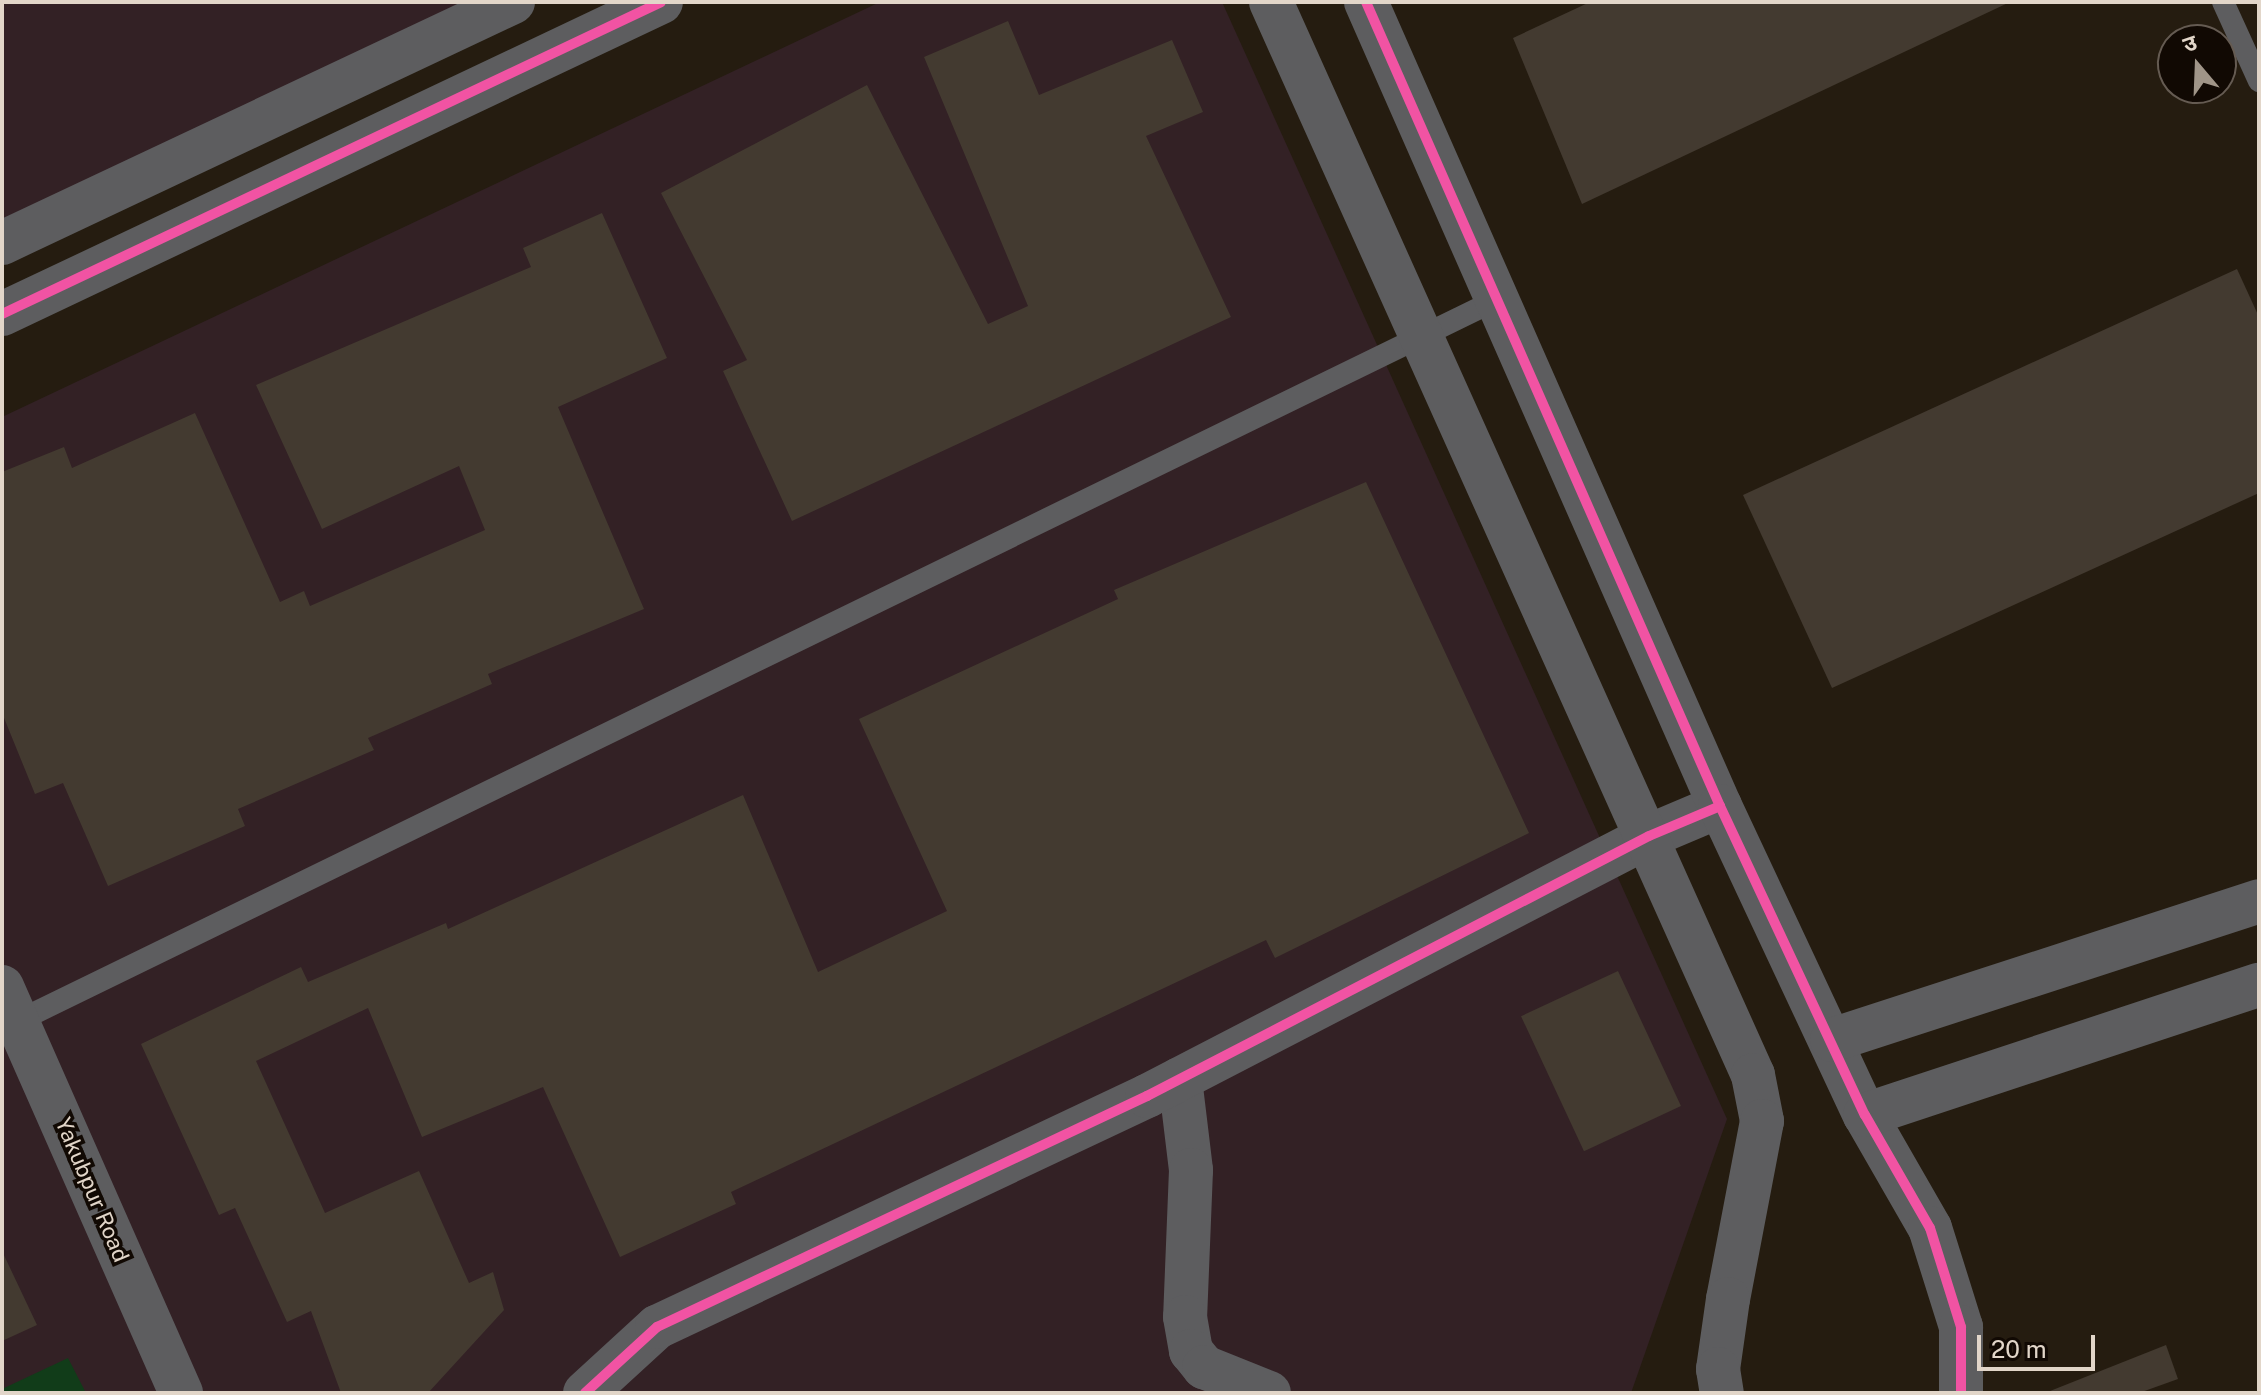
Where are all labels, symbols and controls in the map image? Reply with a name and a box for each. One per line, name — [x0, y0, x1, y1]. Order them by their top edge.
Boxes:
north arrow — [2157, 24, 2237, 104]
text: उ — [2180, 29, 2200, 58]
street label: Yakubpur Road — [50, 1114, 134, 1266]
scale bar — [1981, 1319, 2099, 1369]
text: 20 m — [1991, 1335, 2047, 1363]

